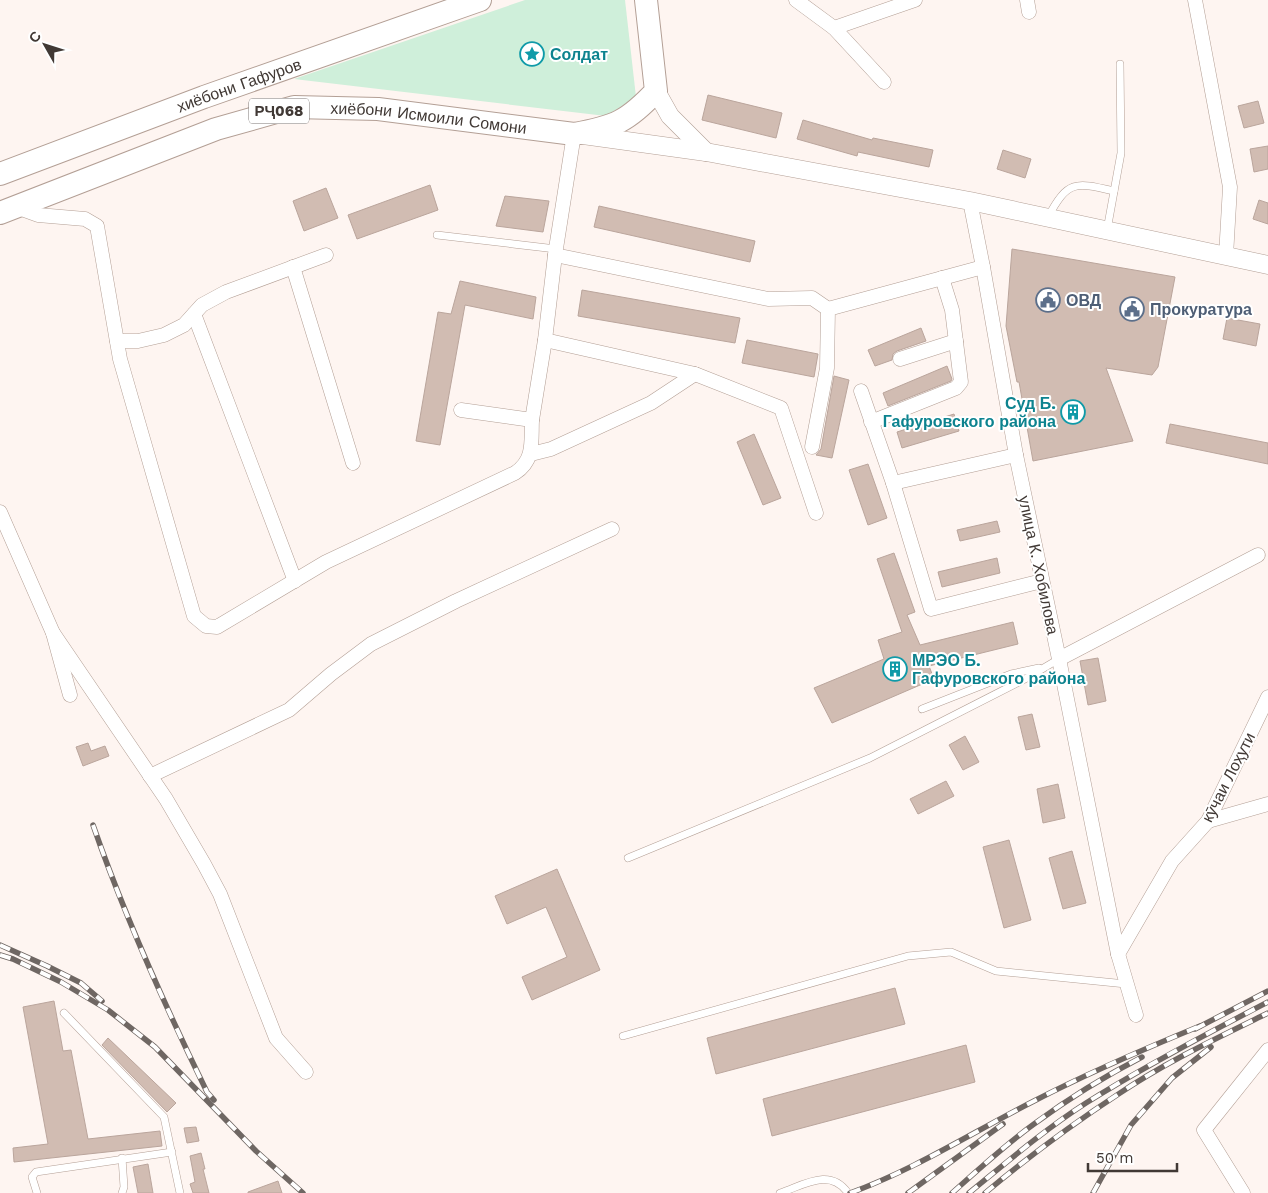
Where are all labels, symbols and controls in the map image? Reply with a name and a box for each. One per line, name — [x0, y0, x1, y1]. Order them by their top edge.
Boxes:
north arrow — [20, 20, 70, 70]
text: С — [25, 28, 44, 46]
place icon: Солдат — [519, 41, 545, 67]
place label: Солдат — [550, 45, 608, 64]
street label: хиёбони Гафуров — [174, 55, 304, 116]
road number: РҶ068 — [249, 98, 309, 124]
street label: хиёбони Исмоили Сомони — [330, 99, 528, 138]
public building icon: ОВД — [1035, 287, 1061, 313]
place label: ОВД — [1066, 291, 1102, 310]
public building icon: Прокуратура — [1119, 296, 1145, 322]
place label: Прокуратура — [1150, 300, 1252, 319]
place label: Суд Б. Гафуровского района — [883, 394, 1056, 431]
building icon: Суд Б. Гафуровского района — [1060, 399, 1086, 425]
street label: улица К. Хобилова — [1014, 494, 1063, 636]
place label: МРЭО Б. Гафуровского района — [912, 651, 1085, 688]
building icon: МРЭО Б. Гафуровского района — [882, 656, 908, 682]
street label: кӯчаи Лоҳути — [1198, 729, 1259, 825]
scale bar — [1088, 1140, 1177, 1172]
text: 50 m — [1096, 1149, 1133, 1167]

